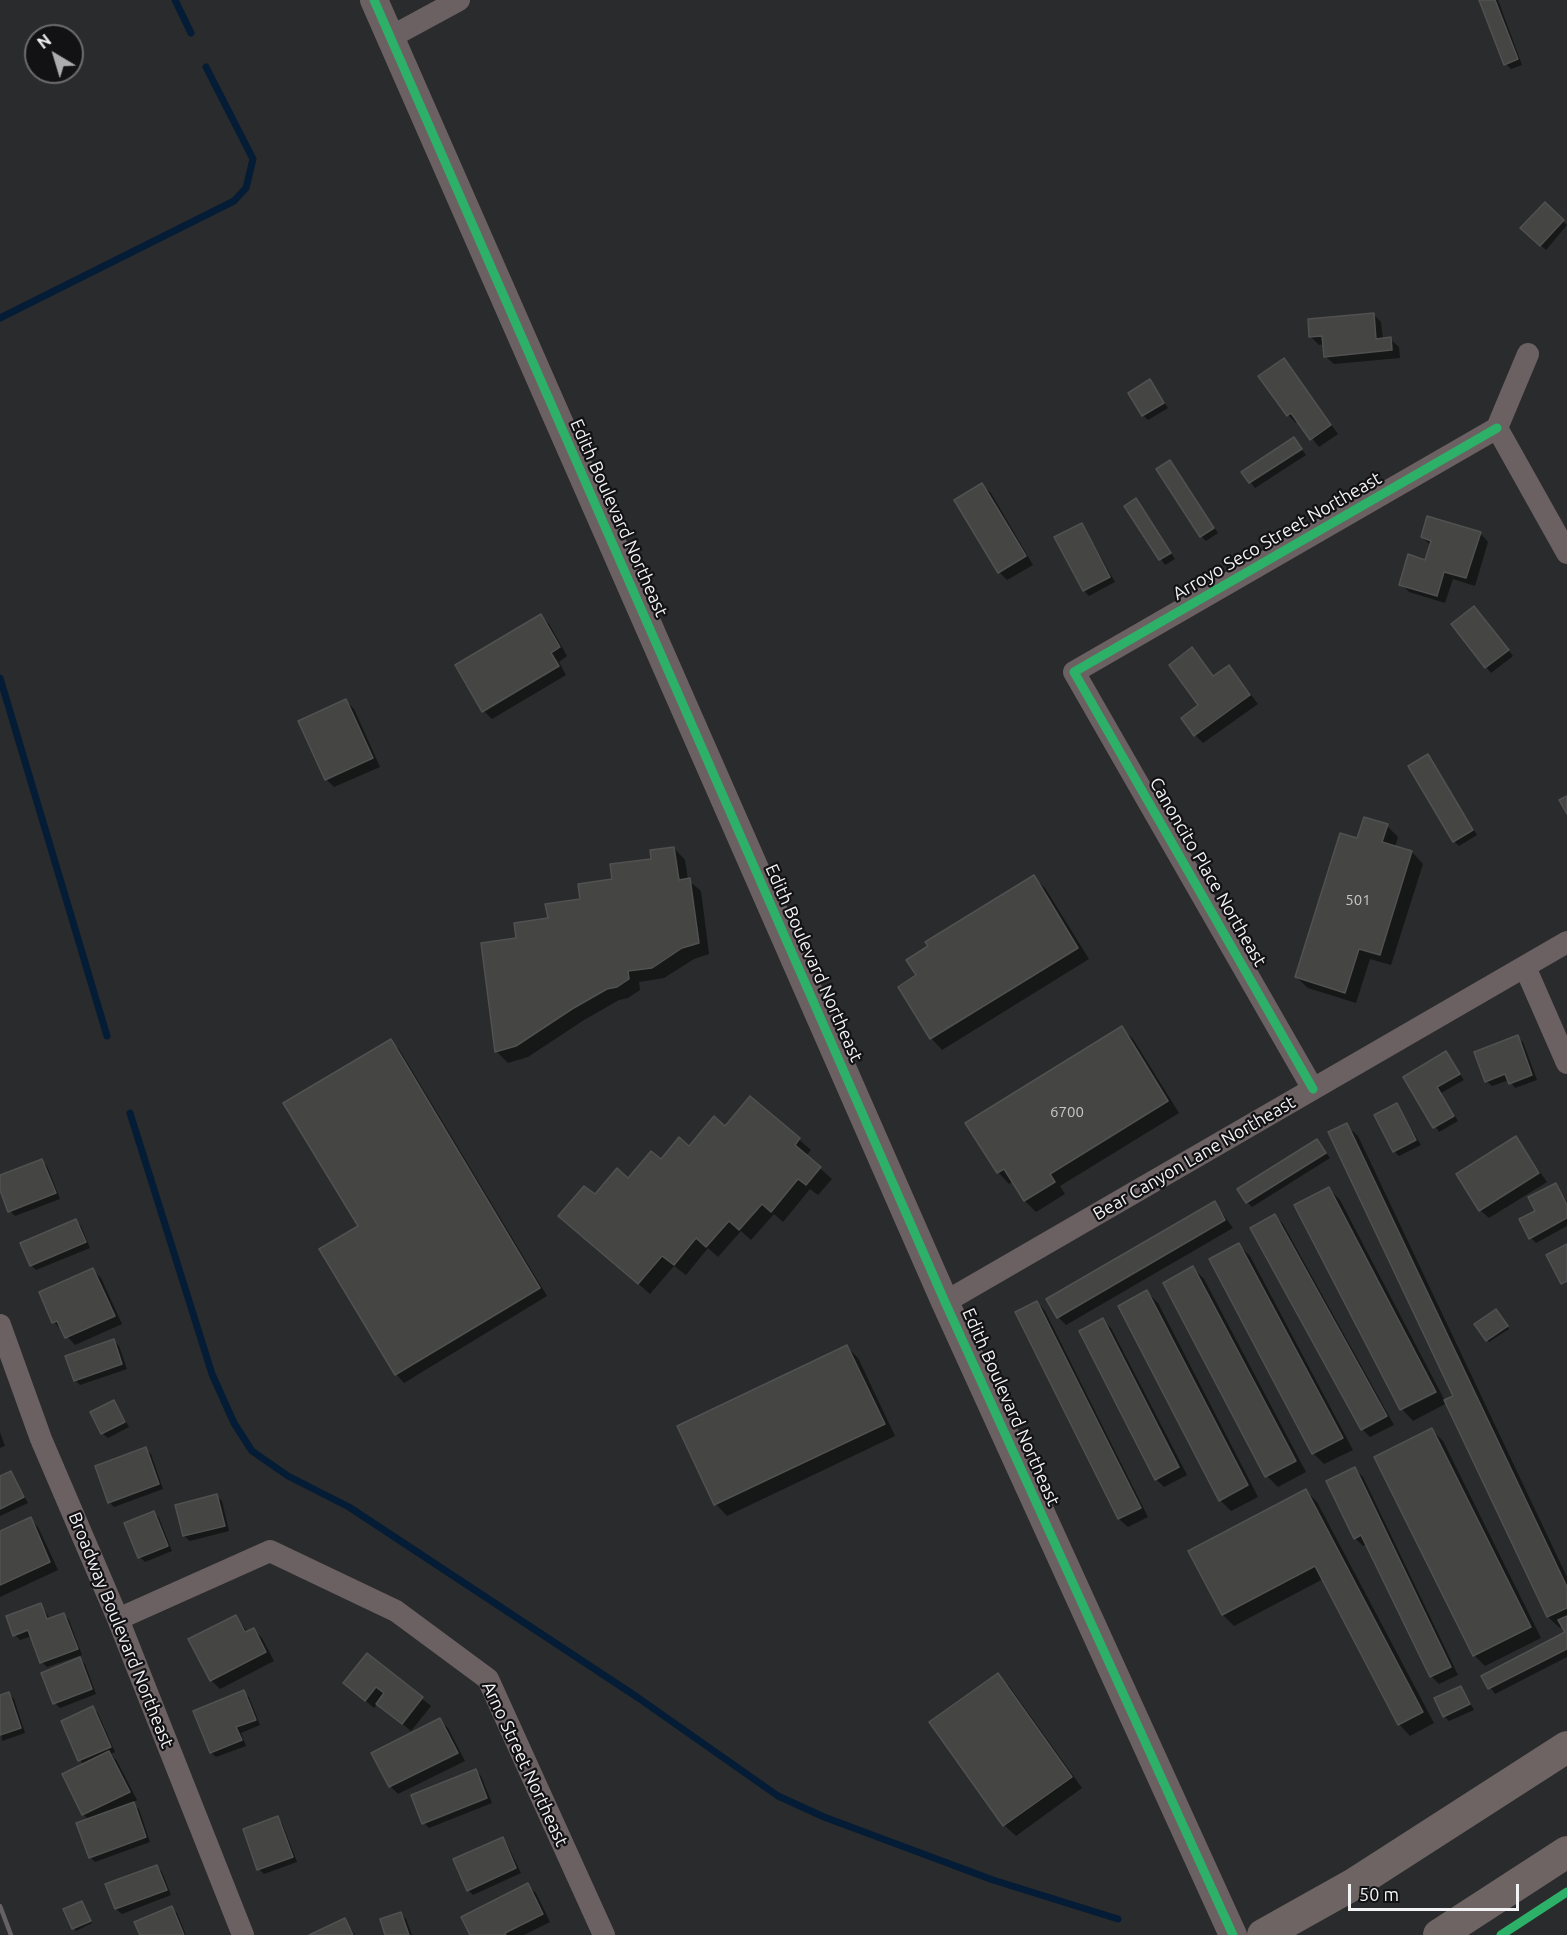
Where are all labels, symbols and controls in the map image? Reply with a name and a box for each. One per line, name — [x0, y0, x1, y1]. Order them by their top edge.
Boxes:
north arrow — [24, 24, 84, 84]
text: N — [34, 31, 54, 52]
street label: Edith Boulevard Northeast — [566, 416, 672, 620]
street label: Arroyo Seco Street Northeast — [1169, 467, 1385, 605]
street label: Canoncito Place Northeast — [1145, 774, 1271, 970]
street label: Edith Boulevard Northeast — [761, 861, 867, 1065]
house number: 501 — [1345, 891, 1371, 909]
street label: Bear Canyon Lane Northeast — [1089, 1091, 1299, 1225]
house number: 6700 — [1050, 1103, 1084, 1121]
street label: Edith Boulevard Northeast — [958, 1305, 1064, 1509]
street label: Broadway Boulevard Northeast — [64, 1509, 178, 1751]
street label: Arno Street Northeast — [477, 1678, 573, 1850]
scale bar — [1351, 1872, 1522, 1910]
text: 50 m — [1359, 1884, 1399, 1904]

